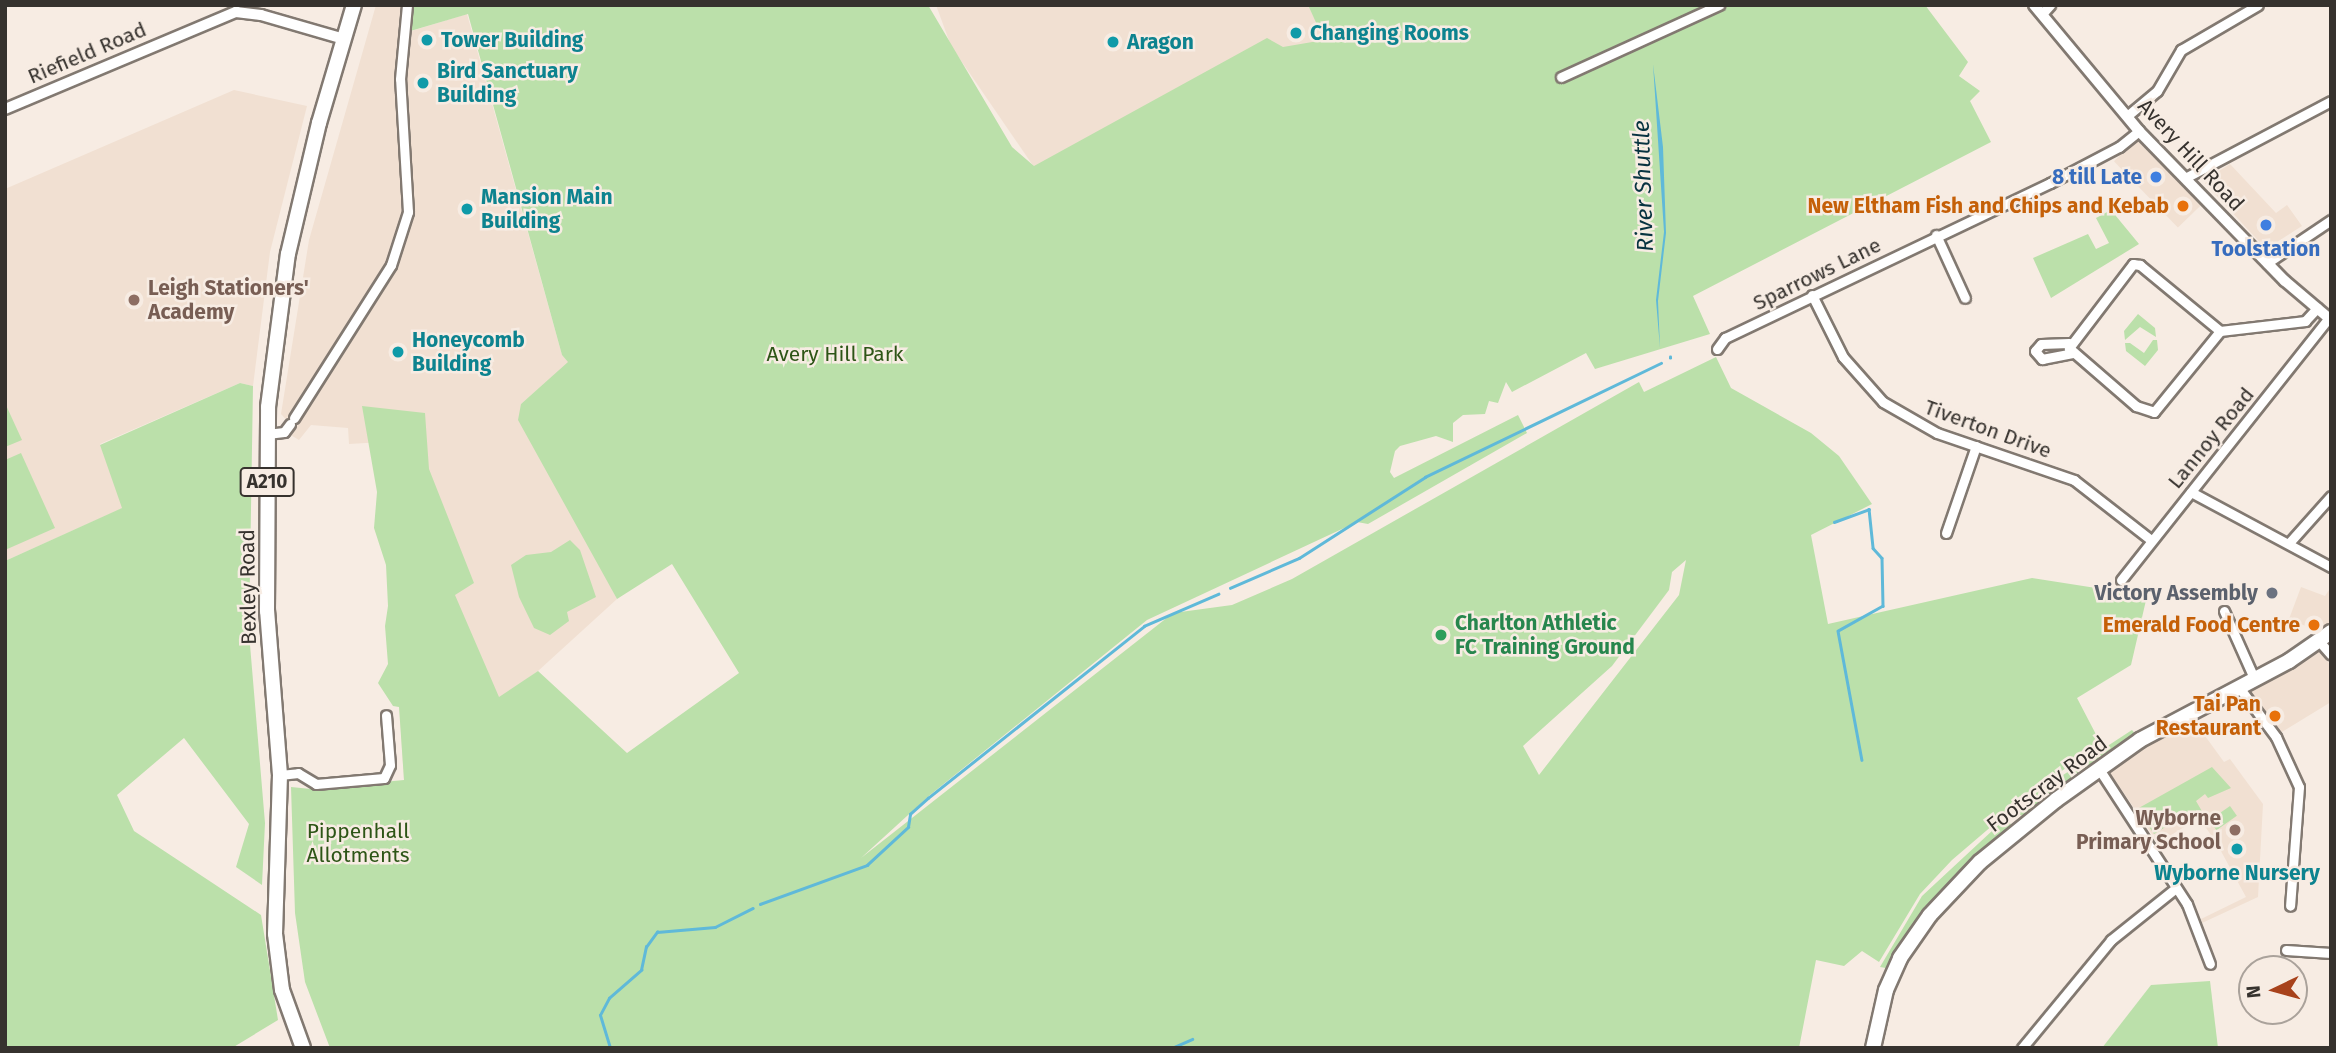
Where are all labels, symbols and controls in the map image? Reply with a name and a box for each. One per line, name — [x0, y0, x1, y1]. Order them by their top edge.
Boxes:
street label: Riefield Road — [24, 17, 150, 89]
place label: Changing Rooms — [1310, 20, 1469, 46]
marker: Changing Rooms — [1288, 25, 1304, 41]
place label: Tower Building — [441, 27, 583, 53]
place label: Aragon — [1127, 29, 1194, 55]
marker: Tower Building — [419, 32, 435, 48]
marker: Aragon — [1105, 34, 1121, 50]
place label: Bird Sanctuary Building — [437, 58, 578, 108]
marker: Bird Sanctuary Building — [415, 75, 431, 91]
street label: Avery Hill Road — [2133, 94, 2249, 216]
water label: River Shuttle — [1627, 120, 1659, 252]
place label: 8 till Late — [2052, 164, 2142, 190]
marker: 8 till Late — [2148, 169, 2164, 185]
place label: Mansion Main Building — [481, 184, 613, 234]
place label: New Eltham Fish and Chips and Kebab — [1808, 193, 2169, 219]
marker: New Eltham Fish and Chips and Kebab — [2175, 198, 2191, 214]
marker: Mansion Main Building — [459, 201, 475, 217]
marker: Toolstation — [2258, 217, 2274, 233]
street label: Sparrows Lane — [1749, 232, 1885, 316]
place label: Toolstation — [2212, 236, 2320, 262]
place label: Leigh Stationers' Academy — [148, 275, 309, 325]
marker: Leigh Stationers' Academy — [126, 292, 142, 308]
place label: Honeycomb Building — [412, 327, 525, 377]
park label: Avery Hill Park — [766, 341, 904, 367]
marker: Honeycomb Building — [390, 344, 406, 360]
street label: Lannoy Road — [2163, 382, 2259, 494]
street label: Tiverton Drive — [1921, 394, 2055, 464]
road number: A210 — [239, 467, 295, 498]
street label: Bexley Road — [234, 529, 262, 645]
place label: Victory Assembly — [2094, 580, 2258, 606]
marker: Victory Assembly — [2264, 585, 2280, 601]
place label: Charlton Athletic FC Training Ground — [1455, 610, 1635, 660]
place label: Emerald Food Centre — [2103, 612, 2300, 638]
marker: Emerald Food Centre — [2306, 617, 2322, 633]
marker: Charlton Athletic FC Training Ground — [1433, 627, 1449, 643]
place label: Tai Pan Restaurant — [2156, 691, 2261, 741]
marker: Tai Pan Restaurant — [2267, 708, 2283, 724]
street label: Footscray Road — [1982, 731, 2112, 837]
place label: Wyborne Primary School — [2076, 805, 2221, 855]
park label: Pippenhall Allotments — [306, 818, 410, 868]
marker: Wyborne Primary School — [2227, 822, 2243, 838]
marker: Wyborne Nursery — [2229, 841, 2245, 857]
place label: Wyborne Nursery — [2154, 860, 2320, 886]
north arrow — [2238, 955, 2308, 1025]
text: N — [2242, 984, 2266, 999]

